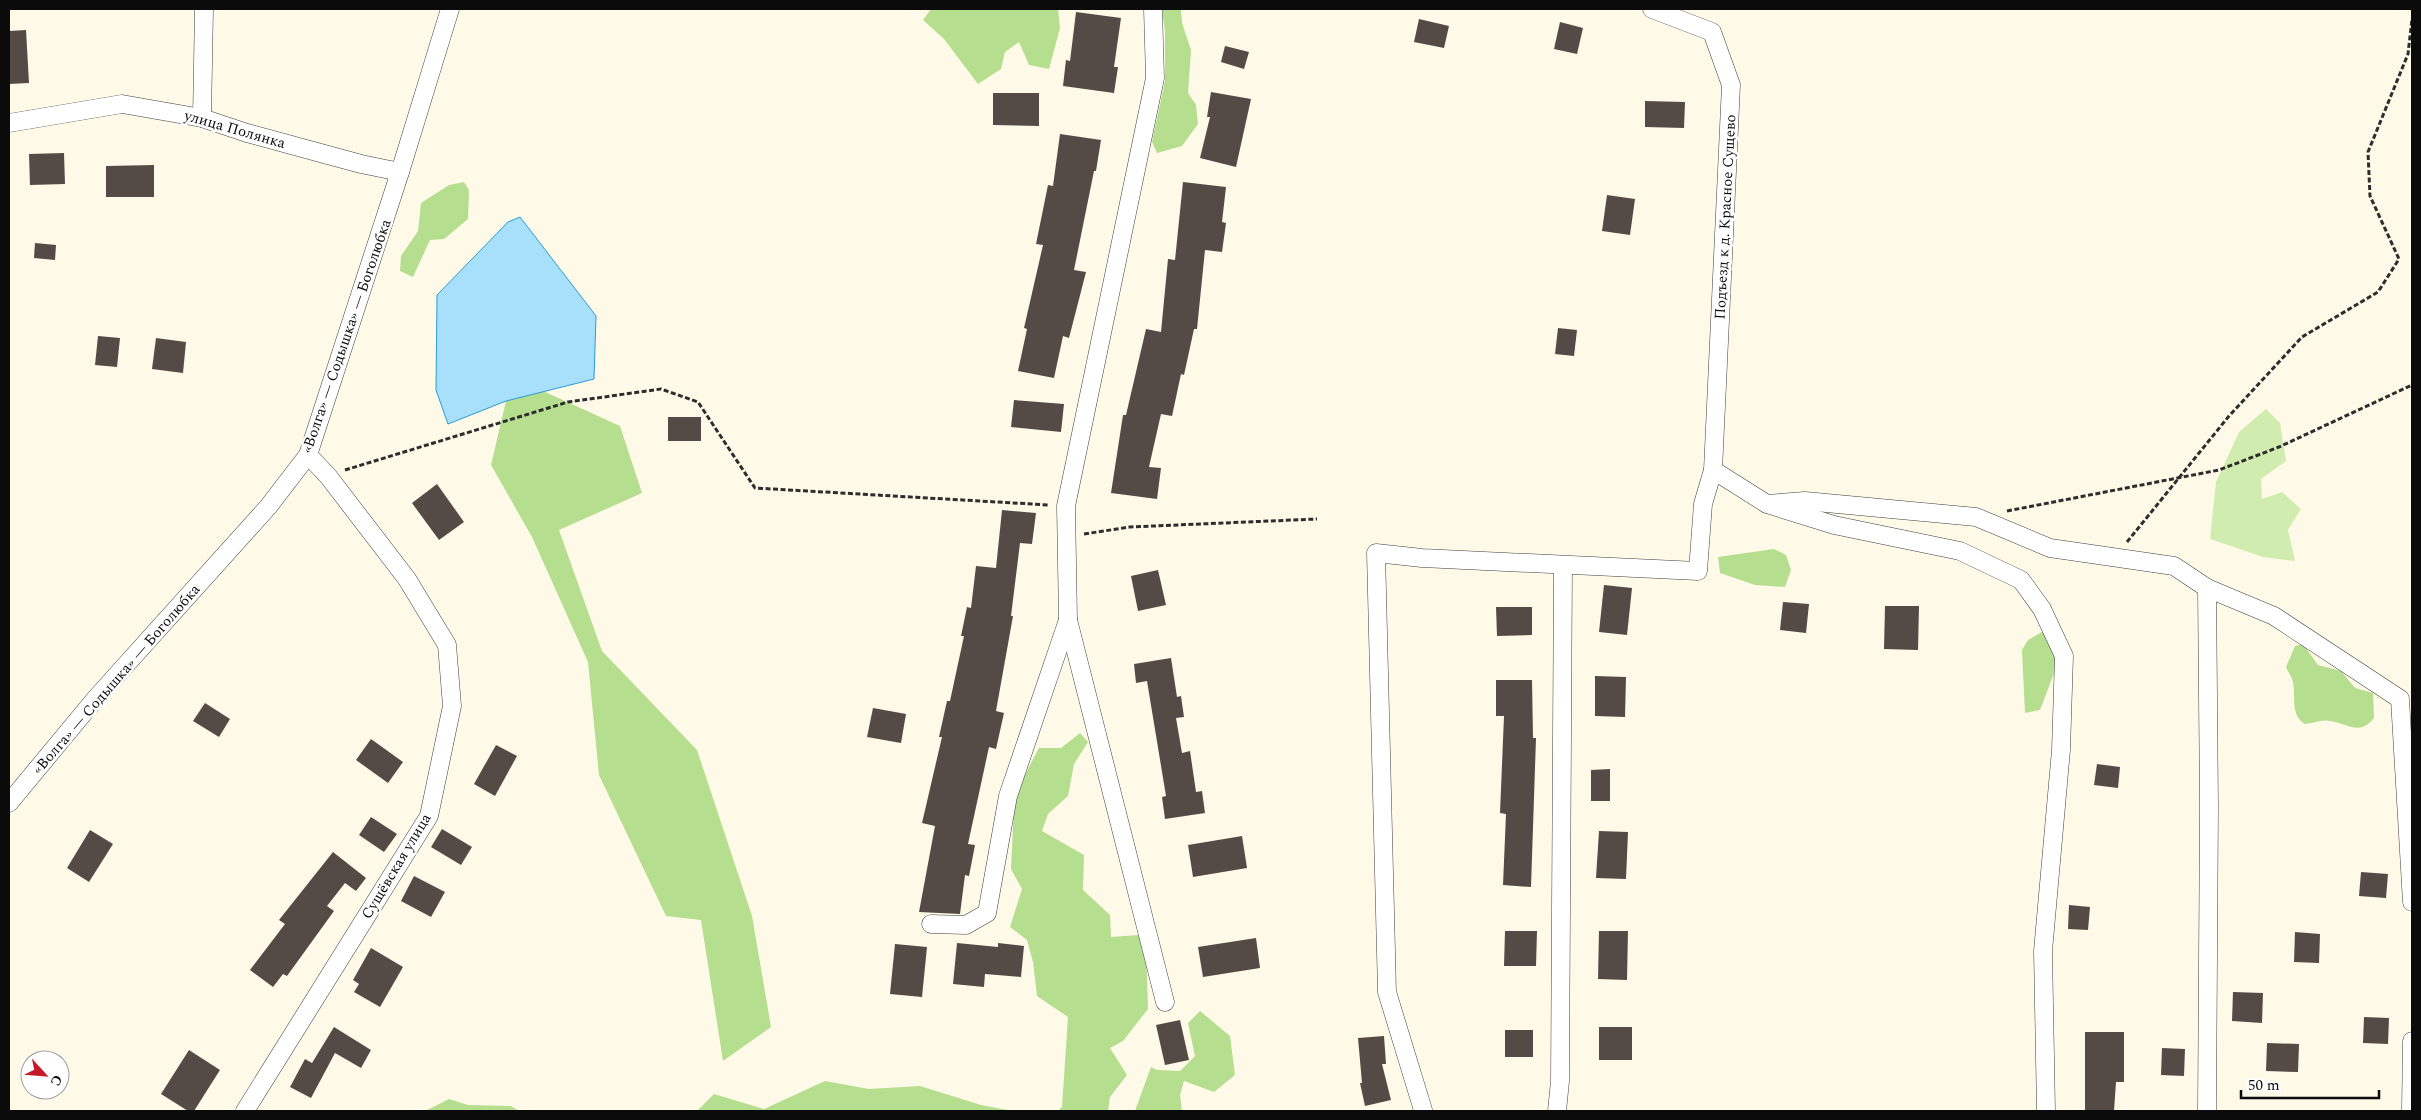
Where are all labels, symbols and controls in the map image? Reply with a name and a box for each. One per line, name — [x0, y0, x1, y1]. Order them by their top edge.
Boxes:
street label: улица Полянка — [181, 104, 289, 155]
street label: Подъезд к д. Красное Сущево — [1709, 114, 1742, 320]
street label: «Волга» — Содышка» — Боголюбка — [296, 215, 398, 456]
street label: «Волга» — Содышка» — Боголюбка — [27, 578, 206, 780]
street label: Сущёвская улица — [356, 808, 438, 924]
north arrow — [20, 1050, 70, 1100]
scale bar — [2241, 1068, 2378, 1100]
text: С — [45, 1071, 68, 1090]
text: 50 m — [2248, 1074, 2280, 1097]

